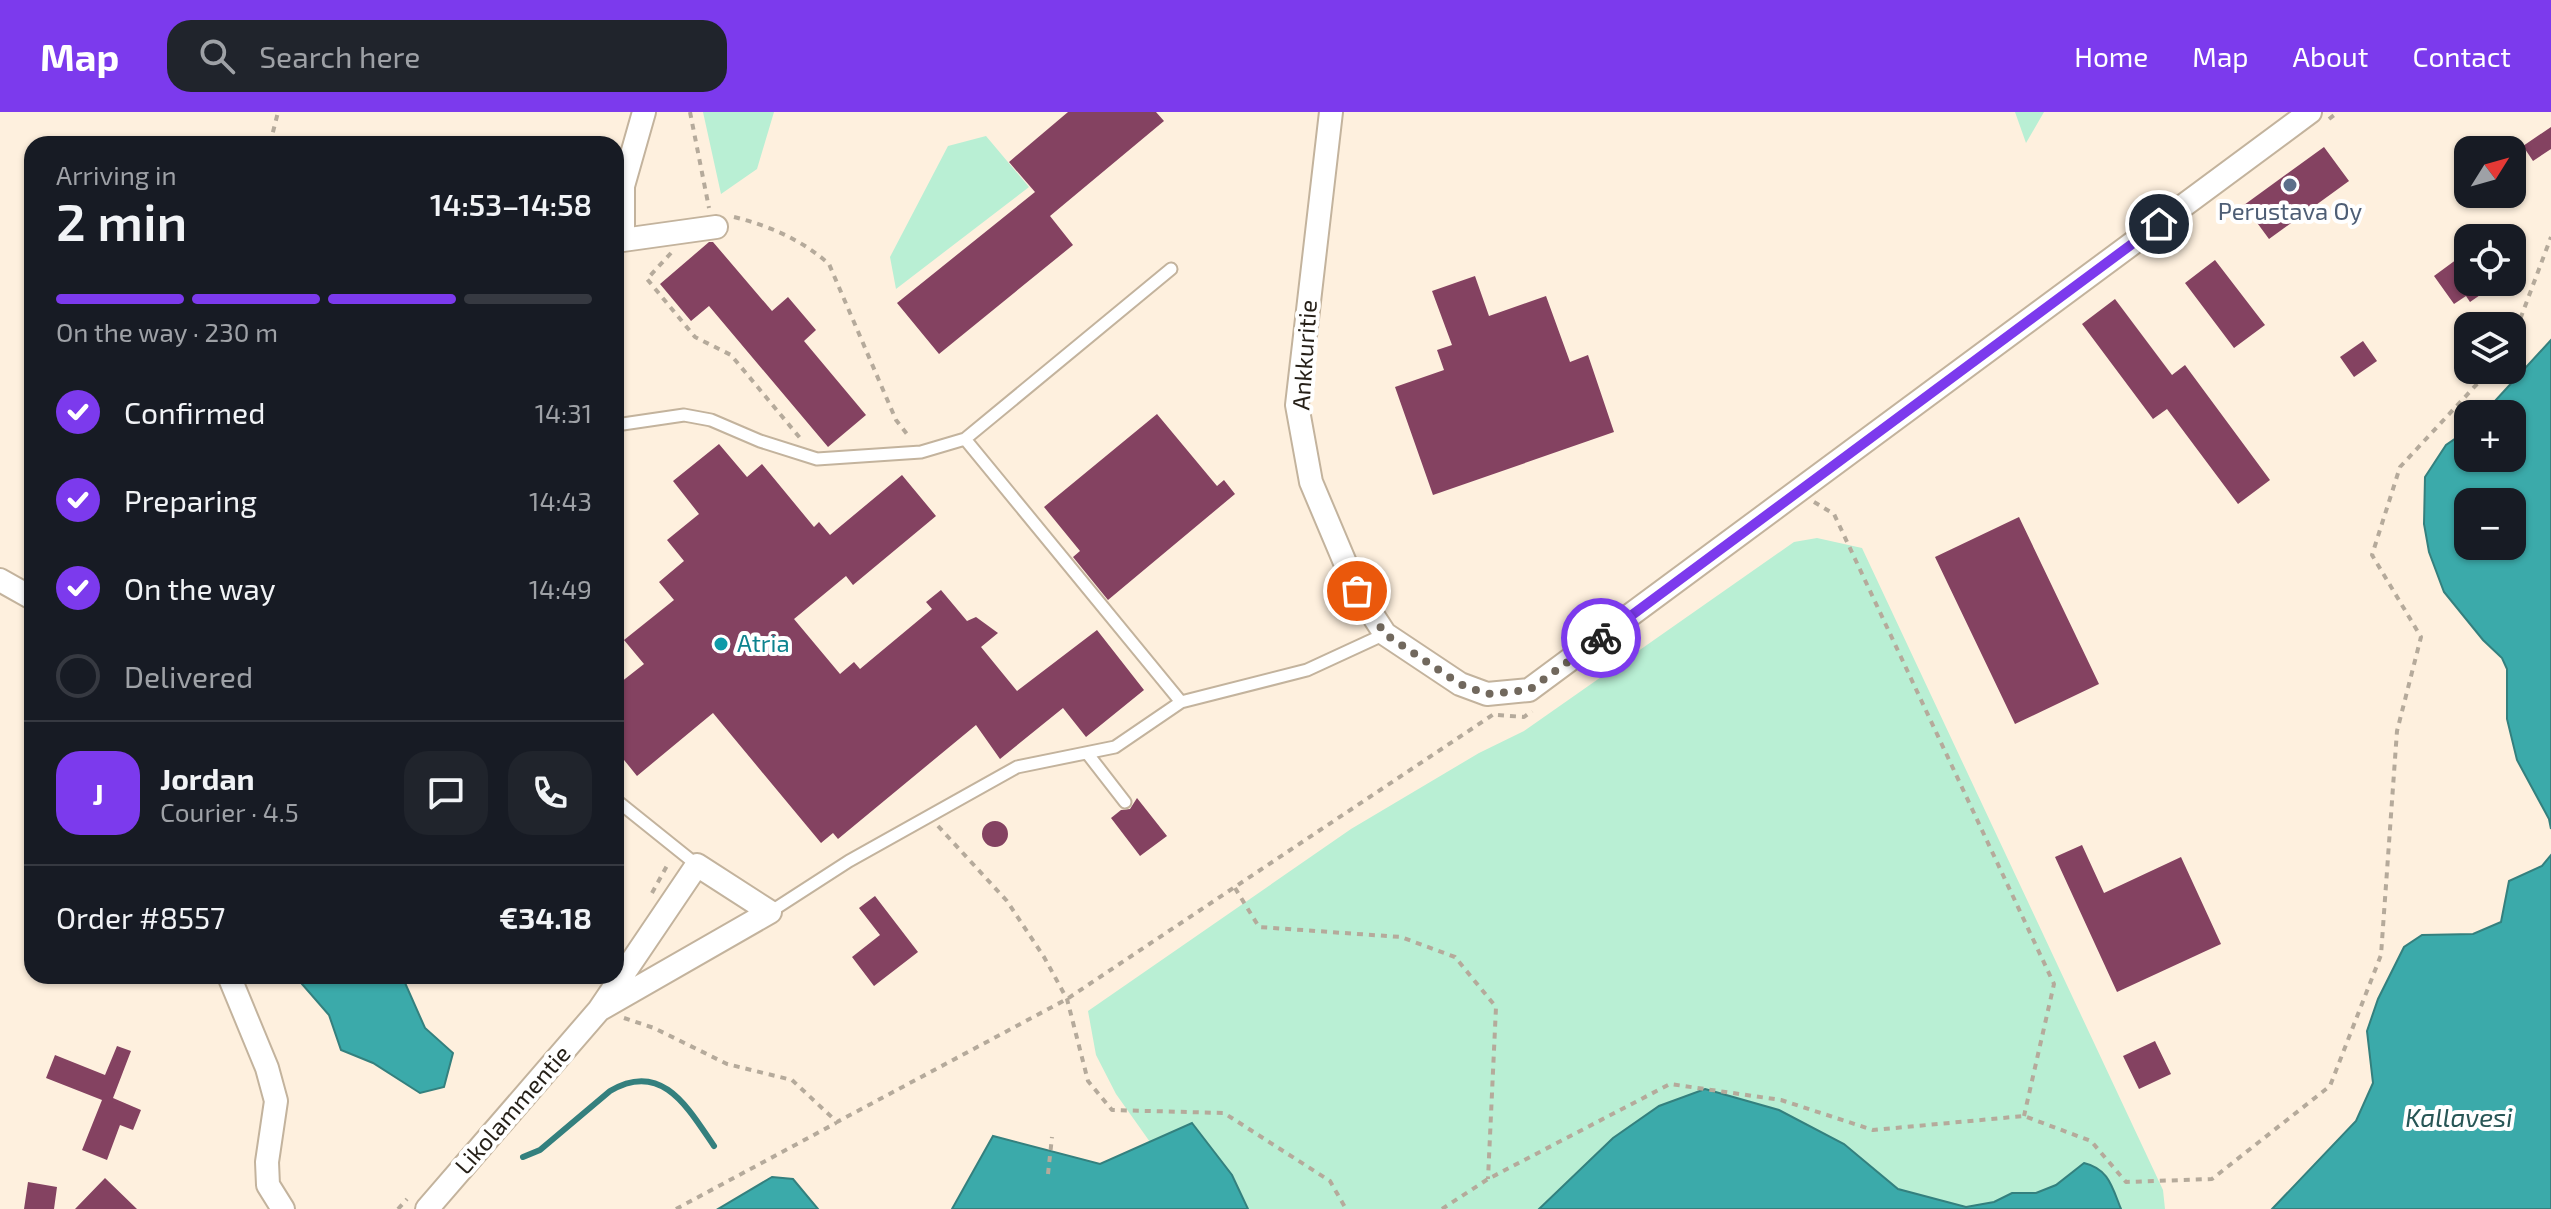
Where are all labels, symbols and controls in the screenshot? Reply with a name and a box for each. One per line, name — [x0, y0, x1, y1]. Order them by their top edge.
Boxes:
search box — [167, 20, 727, 92]
text: Map — [40, 33, 119, 79]
icon: search — [195, 34, 239, 78]
text: Search here — [259, 38, 420, 74]
text: Home — [2074, 39, 2148, 73]
text: Map — [2192, 39, 2249, 73]
text: About — [2293, 39, 2368, 73]
text: Contact — [2412, 39, 2511, 73]
north arrow — [2454, 136, 2526, 208]
map controls — [2454, 136, 2526, 560]
text: Arriving in — [56, 159, 177, 190]
marker: Perustava Oy — [2281, 176, 2299, 194]
text: 14:53–14:58 — [430, 186, 592, 222]
text: 2 min — [56, 189, 187, 251]
pin — [2125, 190, 2193, 258]
place label: Perustava Oy — [2218, 196, 2363, 225]
icon: home — [2137, 202, 2181, 246]
button: locate — [2454, 224, 2526, 296]
street label: Ankkuritie — [1285, 299, 1322, 411]
button: layers — [2454, 312, 2526, 384]
text: On the way · 230 m — [56, 316, 278, 347]
icon: check — [56, 390, 100, 434]
text: Confirmed — [124, 394, 265, 430]
text: 14:31 — [535, 397, 592, 428]
button: + — [2454, 400, 2526, 472]
icon: check — [56, 478, 100, 522]
text: Preparing — [124, 482, 257, 518]
text: 14:43 — [529, 485, 592, 516]
button: − — [2454, 488, 2526, 560]
pin — [1323, 557, 1391, 625]
icon: check — [56, 566, 100, 610]
icon: bag — [1335, 569, 1379, 613]
text: On the way — [124, 570, 276, 606]
text: 14:49 — [529, 573, 592, 604]
courier — [1561, 598, 1641, 678]
icon: bike — [1579, 616, 1623, 660]
place label: Atria — [737, 628, 790, 657]
marker: Atria — [712, 635, 730, 653]
text: Delivered — [124, 658, 253, 694]
button: chat — [404, 751, 488, 835]
button: phone — [508, 751, 592, 835]
text: Jordan — [160, 760, 255, 796]
text: J — [92, 775, 104, 811]
text: Courier · 4.5 — [160, 796, 299, 827]
text: Order #8557 — [56, 899, 225, 935]
text: €34.18 — [499, 899, 592, 935]
street label: Likolammentie — [448, 1039, 576, 1179]
water label: Kallavesi — [2405, 1101, 2513, 1132]

